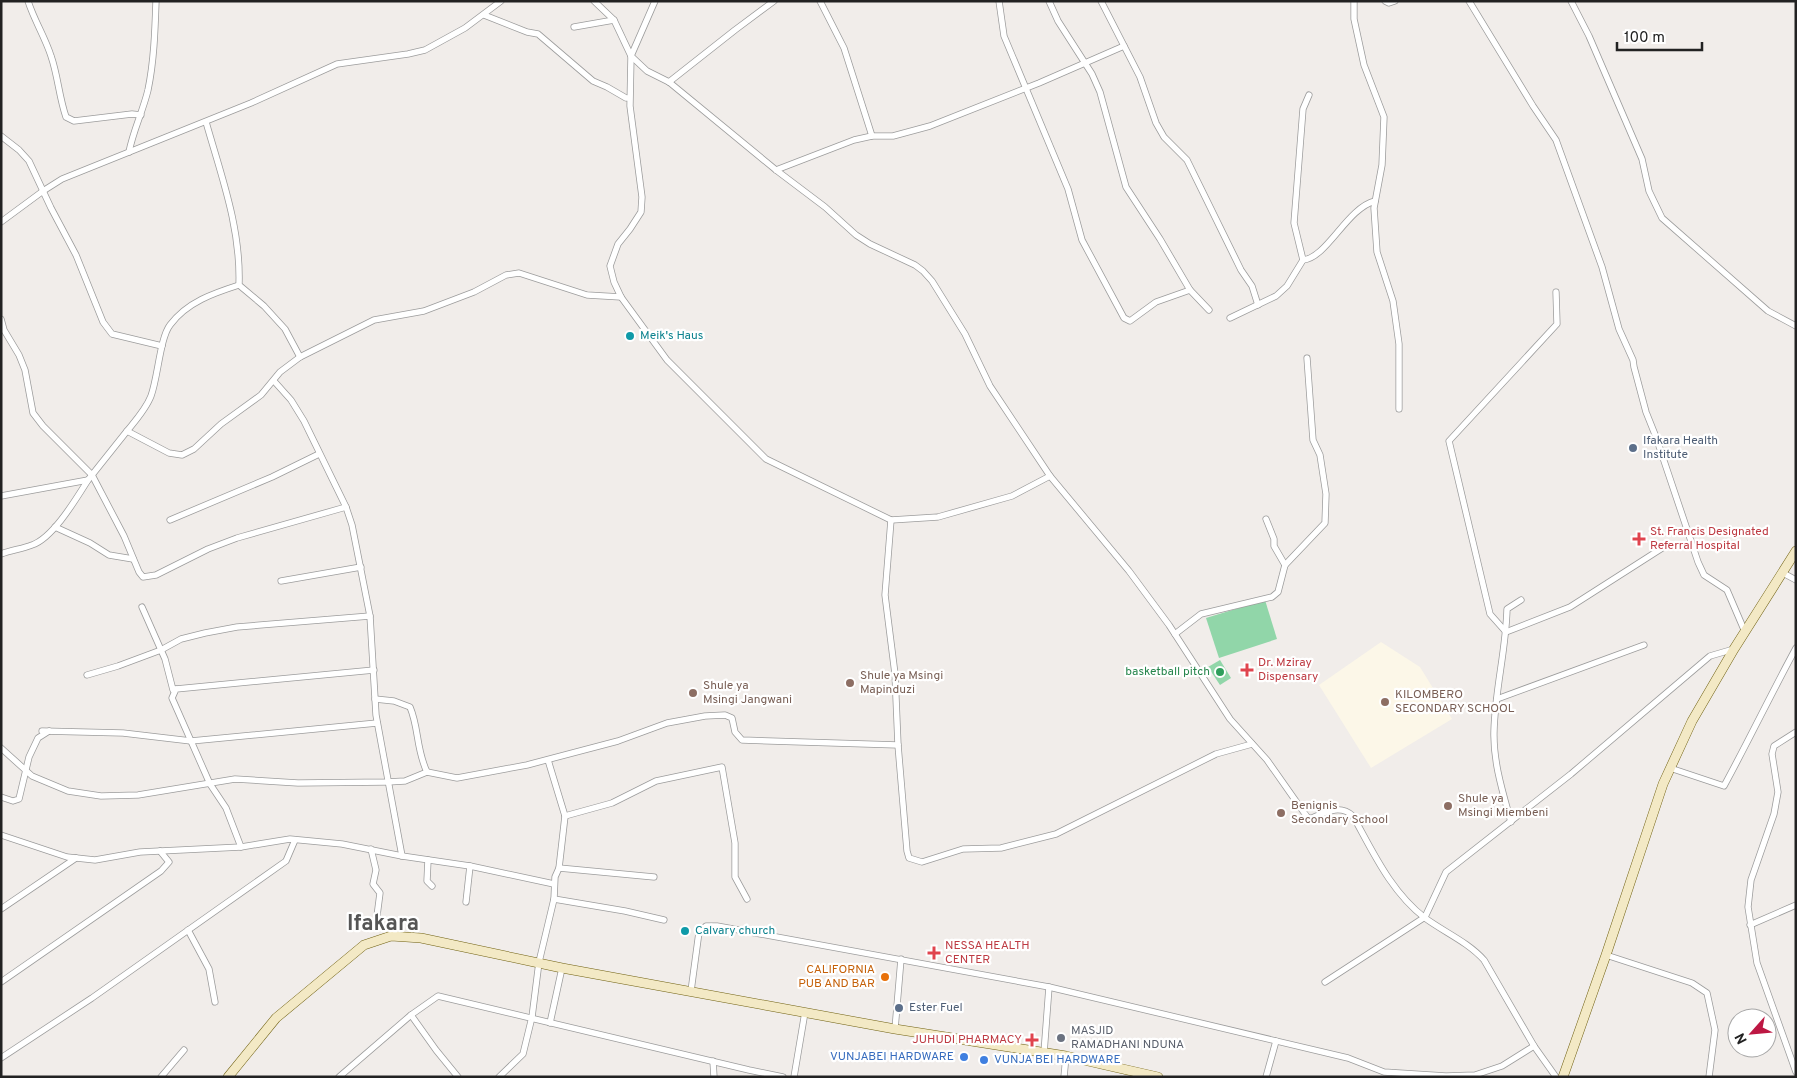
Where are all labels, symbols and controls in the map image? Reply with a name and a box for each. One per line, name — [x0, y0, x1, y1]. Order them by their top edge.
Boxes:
scale bar — [1617, 20, 1702, 52]
text: 100 m — [1624, 29, 1665, 48]
place label: Meik's Haus — [640, 328, 703, 344]
marker: Meik's Haus — [624, 330, 636, 342]
place label: Ifakara Health Institute — [1643, 433, 1718, 463]
marker: Ifakara Health Institute — [1627, 442, 1639, 454]
place label: St. Francis Designated Referral Hospital — [1650, 524, 1769, 554]
marker: St. Francis Designated Referral Hospital — [1632, 532, 1646, 546]
place label: Dr. Mziray Dispensary — [1258, 655, 1318, 685]
marker: Dr. Mziray Dispensary — [1240, 663, 1254, 677]
place label: basketball pitch — [1125, 664, 1210, 680]
marker: basketball pitch — [1214, 666, 1226, 678]
place label: Shule ya Msingi Mapinduzi — [860, 668, 943, 698]
marker: Shule ya Msingi Mapinduzi — [844, 677, 856, 689]
place label: Shule ya Msingi Jangwani — [703, 678, 792, 708]
marker: Shule ya Msingi Jangwani — [687, 687, 699, 699]
place label: KILOMBERO SECONDARY SCHOOL — [1395, 687, 1515, 717]
marker: KILOMBERO SECONDARY SCHOOL — [1379, 696, 1391, 708]
place label: Shule ya Msingi Miembeni — [1458, 791, 1548, 821]
place label: Benignis Secondary School — [1291, 798, 1388, 828]
marker: Shule ya Msingi Miembeni — [1442, 800, 1454, 812]
marker: Benignis Secondary School — [1275, 807, 1287, 819]
district label: Ifakara — [347, 911, 419, 938]
place label: Calvary church — [695, 923, 775, 939]
marker: Calvary church — [679, 925, 691, 937]
place label: NESSA HEALTH CENTER — [945, 938, 1030, 968]
marker: NESSA HEALTH CENTER — [927, 946, 941, 960]
place label: CALIFORNIA PUB AND BAR — [798, 962, 875, 992]
marker: CALIFORNIA PUB AND BAR — [879, 971, 891, 983]
place label: Ester Fuel — [909, 1000, 963, 1016]
marker: Ester Fuel — [893, 1002, 905, 1014]
north arrow — [1727, 1008, 1777, 1058]
place label: MASJID RAMADHANI NDUNA — [1071, 1023, 1184, 1053]
text: N — [1732, 1030, 1752, 1047]
place label: JUHUDI PHARMACY — [912, 1032, 1022, 1048]
marker: MASJID RAMADHANI NDUNA — [1055, 1032, 1067, 1044]
marker: JUHUDI PHARMACY — [1026, 1034, 1038, 1046]
place label: VUNJABEI HARDWARE — [830, 1049, 954, 1065]
marker: VUNJABEI HARDWARE — [958, 1051, 970, 1063]
place label: VUNJA BEI HARDWARE — [994, 1052, 1121, 1068]
marker: VUNJA BEI HARDWARE — [978, 1054, 990, 1066]

